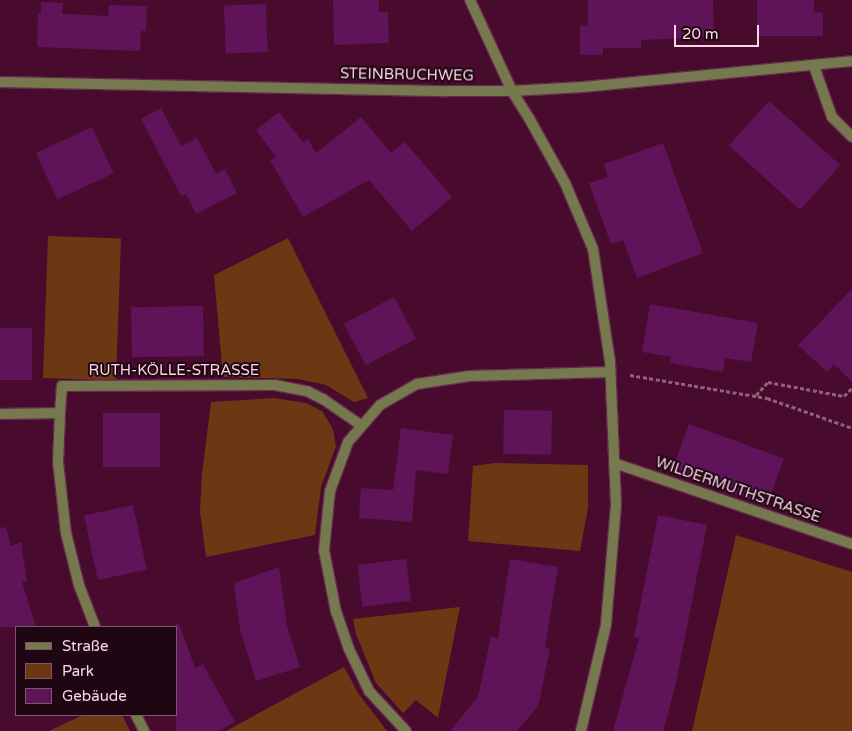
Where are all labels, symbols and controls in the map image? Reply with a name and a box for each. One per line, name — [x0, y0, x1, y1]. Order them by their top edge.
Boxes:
scale bar — [677, 15, 762, 47]
text: 20 m — [682, 25, 719, 43]
street label: STEINBRUCHWEG — [340, 65, 474, 85]
street label: RUTH-KÖLLE-STRASSE — [89, 362, 259, 380]
street label: WILDERMUTHSTRASSE — [653, 453, 823, 527]
legend — [15, 626, 178, 716]
text: Straße — [62, 637, 108, 655]
text: Park — [62, 662, 94, 680]
text: Gebäude — [62, 687, 127, 705]

